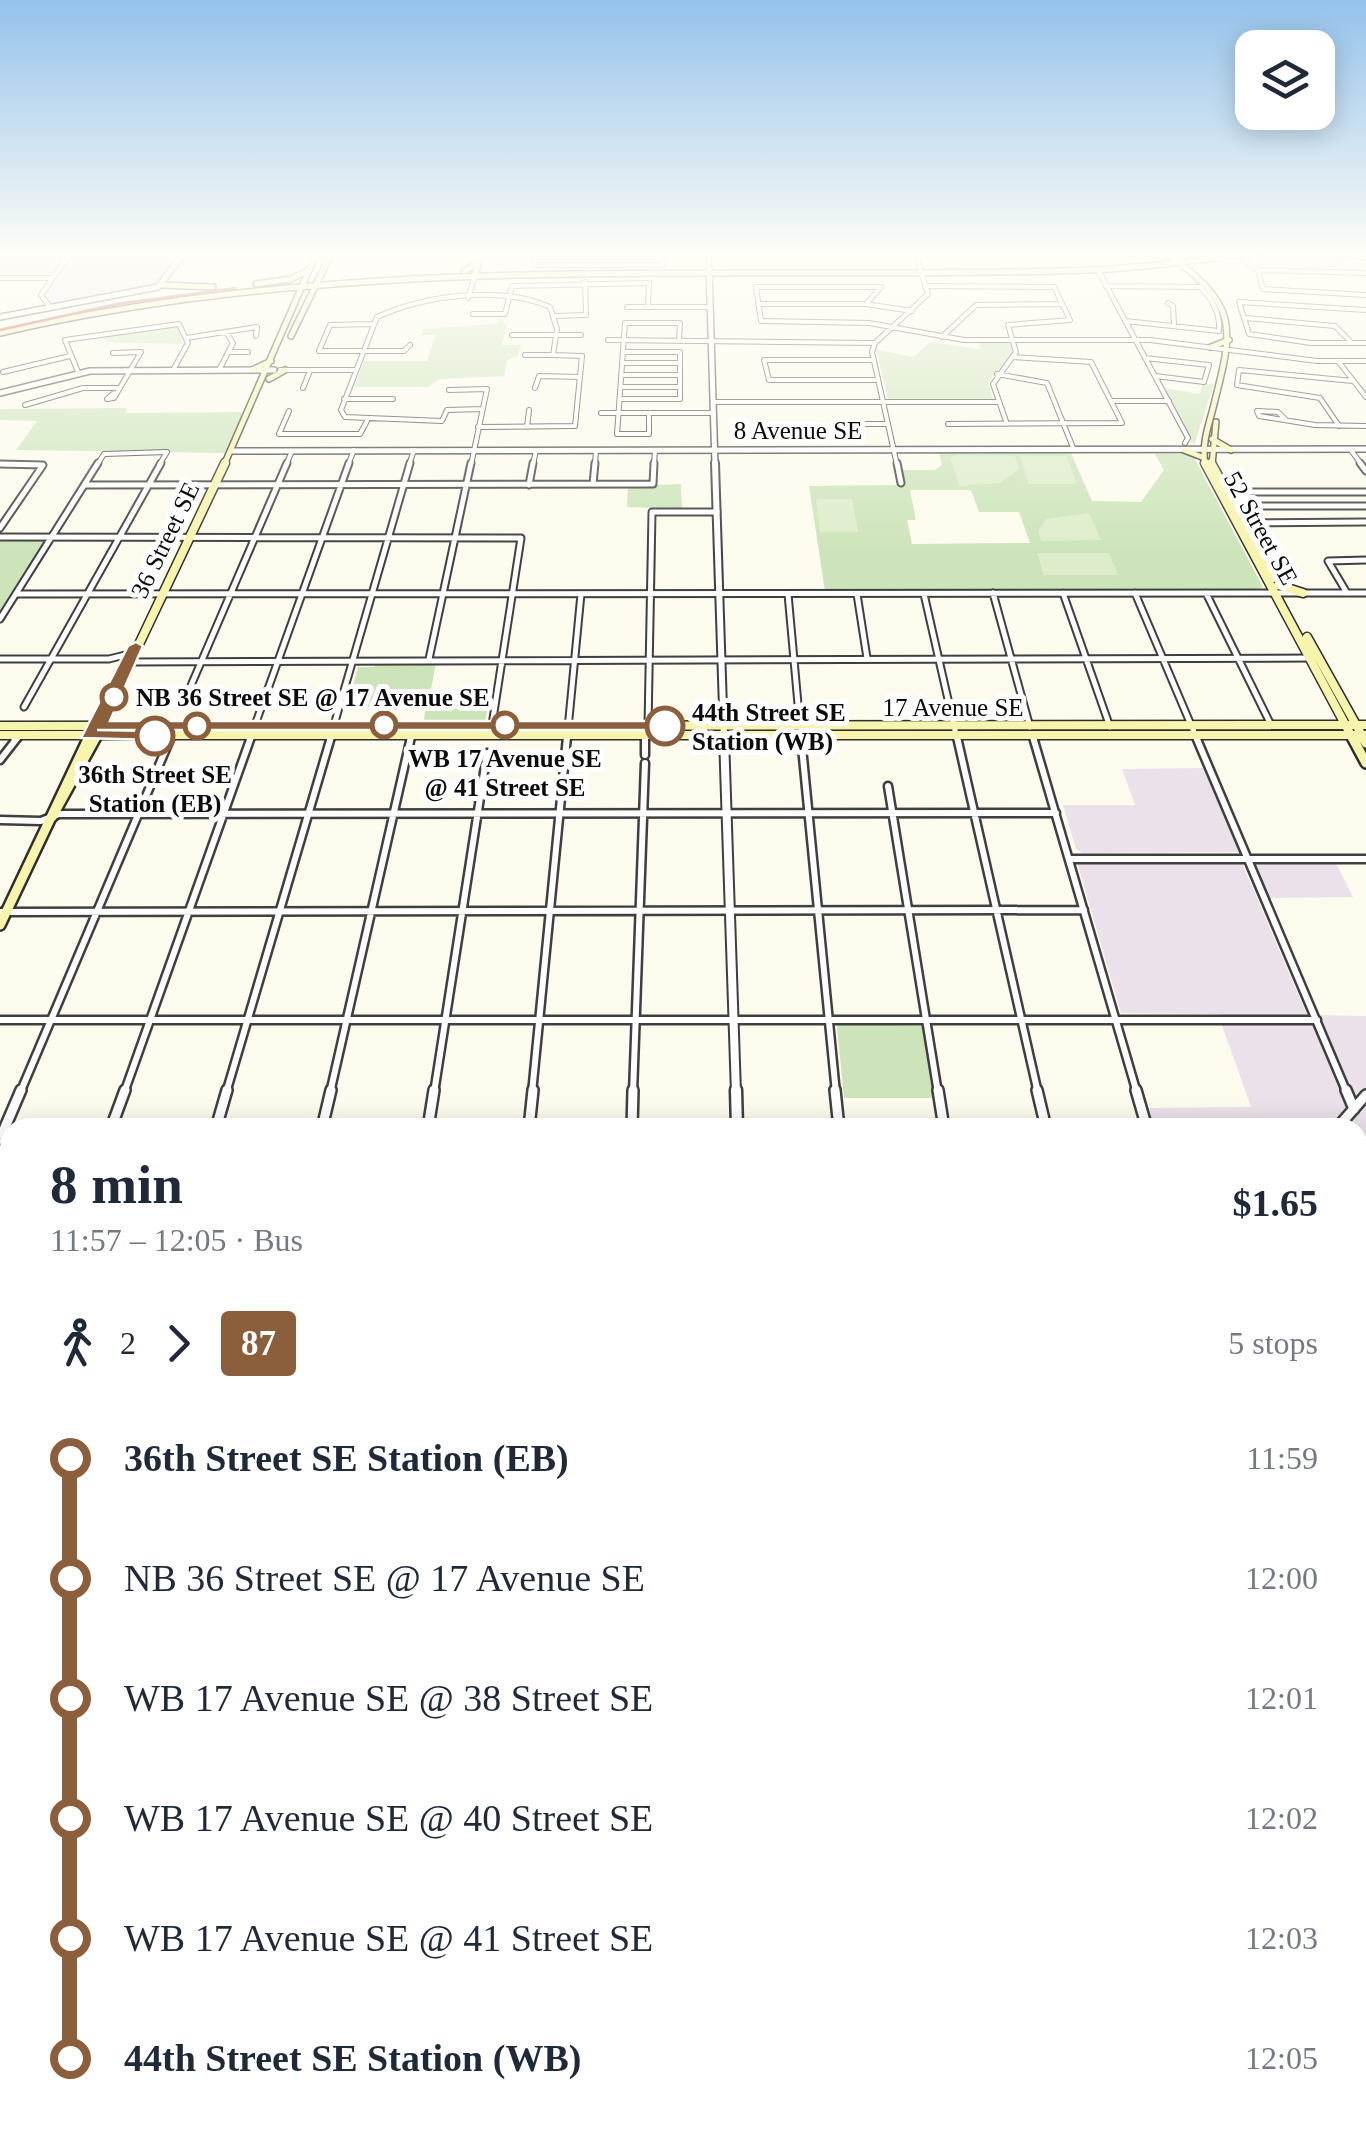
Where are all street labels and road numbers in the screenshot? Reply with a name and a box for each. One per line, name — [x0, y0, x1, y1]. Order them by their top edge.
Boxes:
street label: 8 Avenue SE — [734, 417, 862, 444]
street label: 52 Street SE — [1219, 467, 1303, 589]
street label: 36 Street SE — [125, 478, 205, 602]
street label: 17 Avenue SE — [882, 694, 1024, 721]

